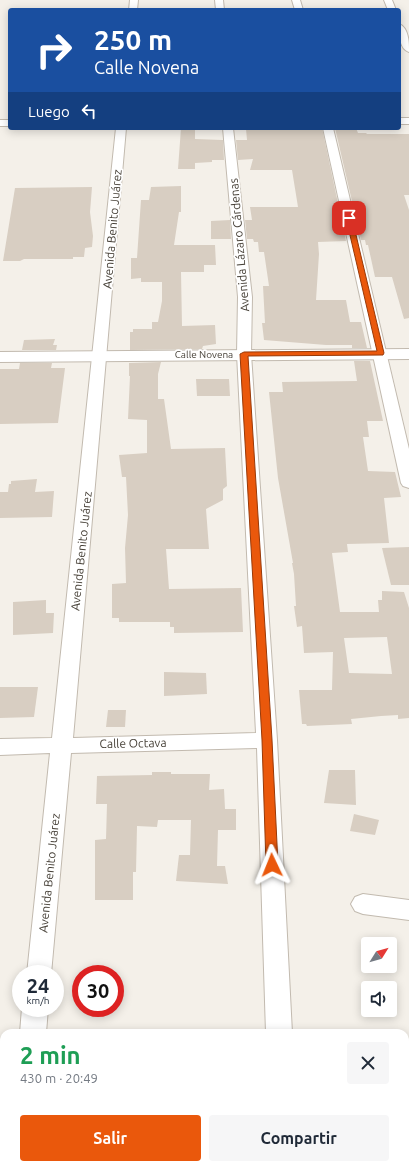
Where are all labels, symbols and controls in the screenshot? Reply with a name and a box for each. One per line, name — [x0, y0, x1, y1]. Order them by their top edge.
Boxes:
icon: right — [28, 24, 80, 76]
text: 250 m — [94, 24, 172, 55]
text: Calle Novena — [94, 57, 199, 77]
icon: left — [78, 100, 100, 122]
text: Luego — [28, 103, 70, 120]
street label: Avenida Benito Juárez — [100, 168, 124, 289]
street label: Avenida Lázaro Cárdenas — [227, 178, 251, 312]
pin — [332, 201, 366, 235]
icon: arrive — [338, 207, 360, 229]
street label: Calle Novena — [175, 349, 233, 360]
street label: Avenida Benito Juárez — [68, 490, 94, 611]
street label: Calle Octava — [99, 736, 167, 750]
street label: Avenida Benito Juárez — [36, 812, 62, 933]
position arrow — [251, 844, 293, 886]
north arrow — [361, 937, 397, 973]
map controls — [361, 937, 397, 1017]
speed limit sign: 30 — [72, 965, 124, 1017]
text: 24 — [27, 974, 49, 997]
button: sound — [361, 981, 397, 1017]
text: km/h — [26, 995, 50, 1006]
text: 2 min — [20, 1042, 81, 1069]
button: close — [347, 1042, 389, 1084]
text: 430 m · 20:49 — [20, 1071, 98, 1085]
button: Salir — [20, 1115, 201, 1161]
button: Compartir — [209, 1115, 389, 1161]

